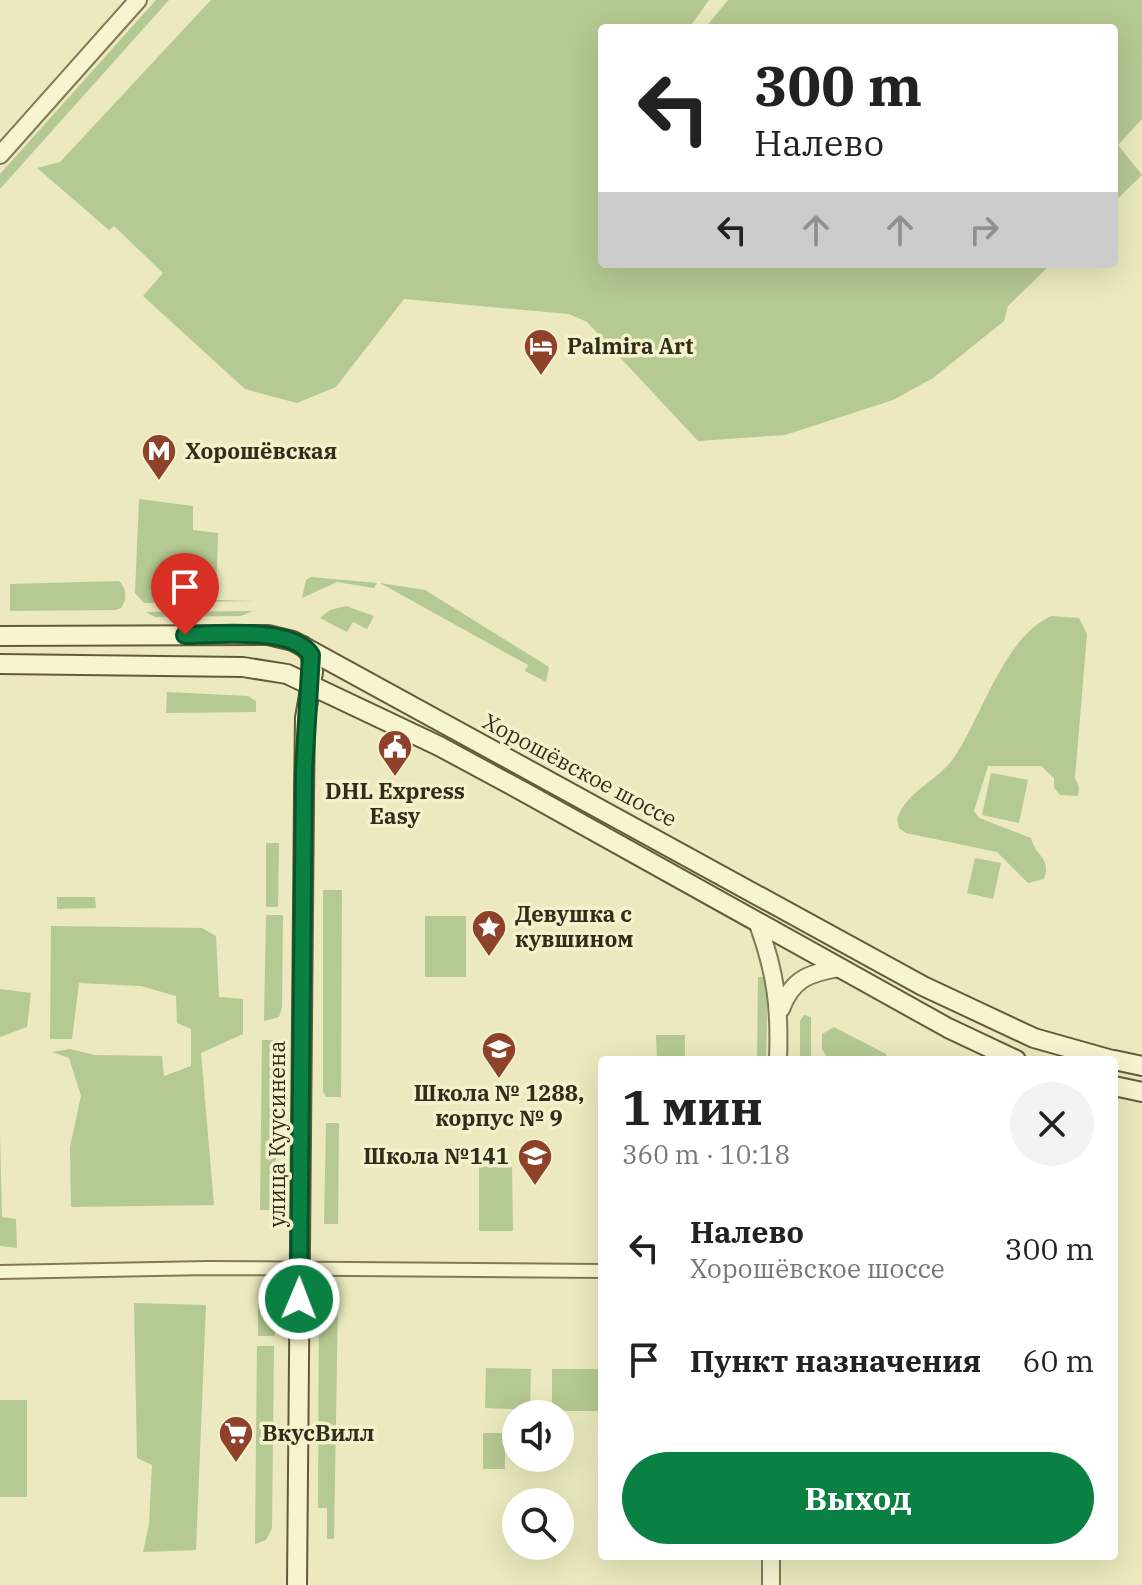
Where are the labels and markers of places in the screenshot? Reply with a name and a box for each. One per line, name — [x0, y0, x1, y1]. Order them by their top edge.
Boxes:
hotel icon: Palmira Art — [522, 327, 560, 377]
place label: Palmira Art — [567, 331, 693, 360]
metro station icon: Хорошёвская — [140, 432, 178, 482]
place label: Хорошёвская — [185, 436, 337, 465]
pin — [151, 553, 219, 635]
public building icon: DHL Express Easy — [376, 728, 414, 778]
place label: DHL Express Easy — [325, 776, 465, 830]
place label: Девушка с кувшином — [515, 899, 634, 953]
place icon: Девушка с кувшином — [470, 908, 508, 958]
school or university icon: Школа № 1288, корпус № 9 — [480, 1030, 518, 1080]
place label: Школа № 1288, корпус № 9 — [414, 1078, 584, 1132]
school or university icon: Школа №141 — [516, 1137, 554, 1187]
place label: Школа №141 — [363, 1141, 509, 1170]
supermarket icon: ВкусВилл — [217, 1414, 255, 1464]
place label: ВкусВилл — [262, 1418, 374, 1447]

